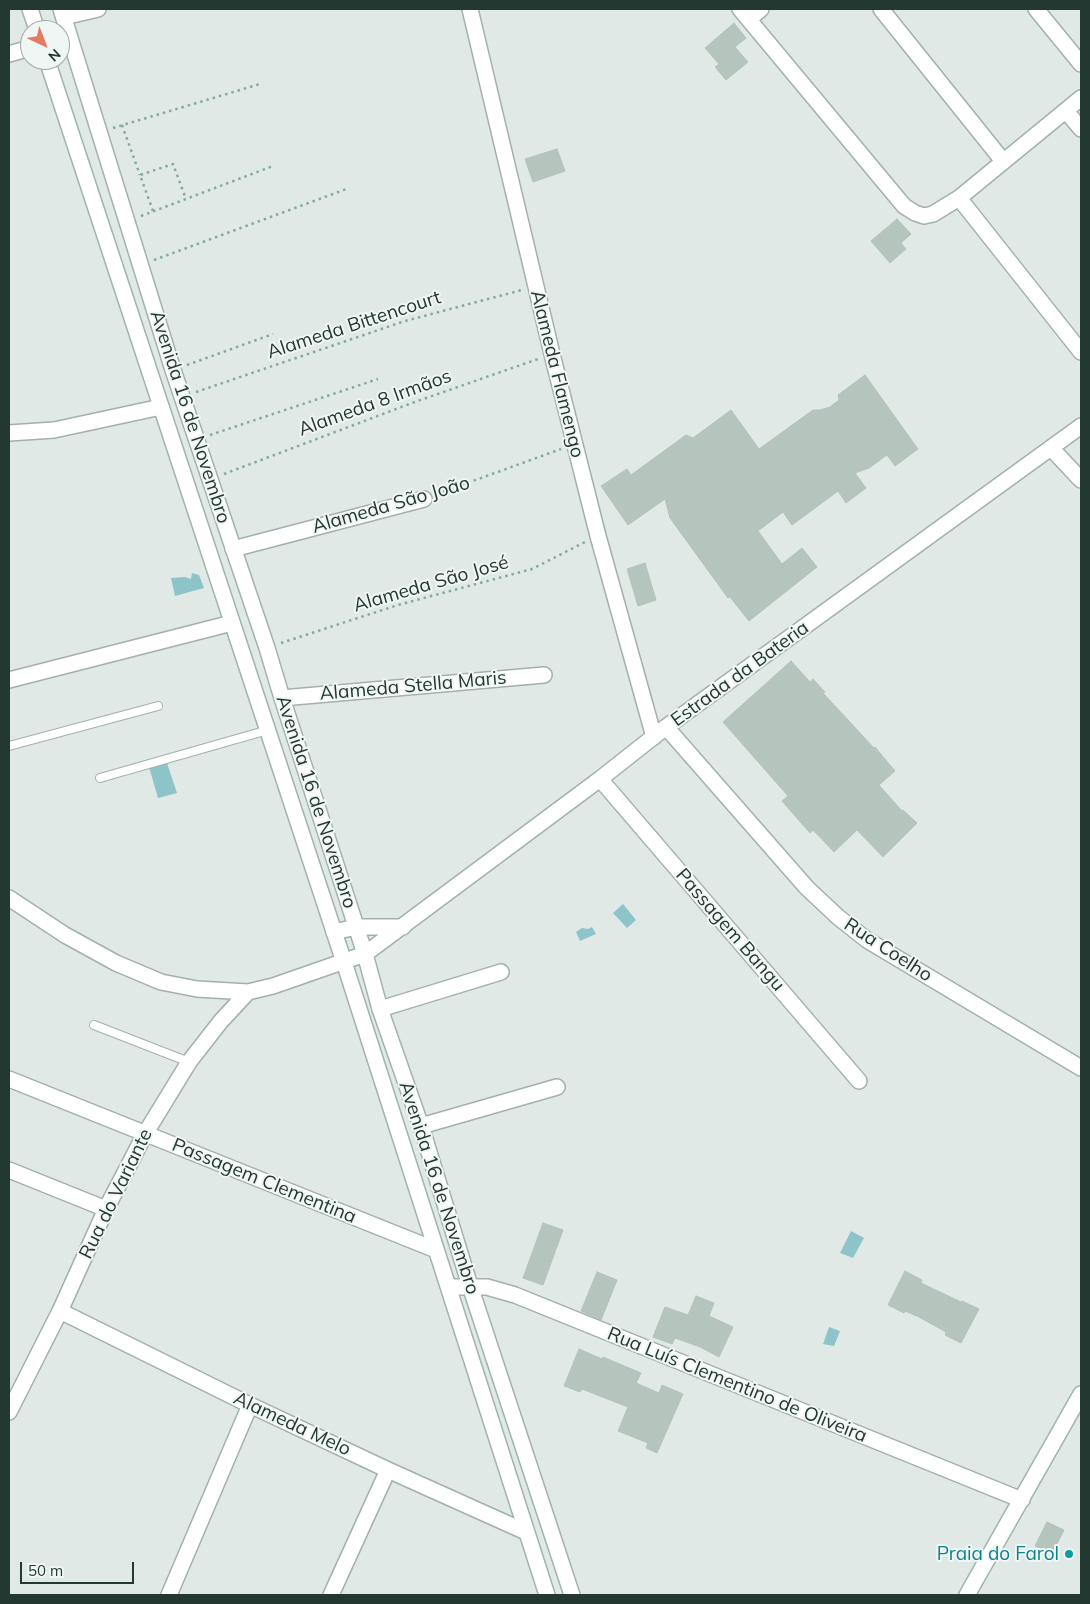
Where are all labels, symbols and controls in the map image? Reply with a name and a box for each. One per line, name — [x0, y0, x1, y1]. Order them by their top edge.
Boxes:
north arrow — [20, 20, 70, 70]
text: N — [45, 45, 65, 65]
street label: Alameda Bittencourt — [264, 286, 444, 364]
street label: Alameda Flamengo — [525, 288, 589, 460]
street label: Avenida 16 de Novembro — [145, 308, 235, 526]
street label: Alameda 8 Irmãos — [295, 365, 455, 441]
street label: Alameda São João — [309, 472, 473, 538]
street label: Alameda São José — [351, 551, 511, 617]
street label: Estrada da Bateria — [667, 616, 813, 732]
street label: Alameda Stella Maris — [319, 666, 507, 706]
street label: Avenida 16 de Novembro — [271, 693, 361, 911]
street label: Passagem Bangu — [671, 864, 789, 996]
street label: Rua Coelho — [840, 913, 936, 987]
street label: Avenida 16 de Novembro — [394, 1079, 484, 1297]
street label: Rua do Variante — [75, 1125, 157, 1263]
street label: Passagem Clementina — [169, 1134, 359, 1228]
street label: Rua Luís Clementino de Oliveira — [604, 1322, 870, 1448]
street label: Alameda Melo — [230, 1387, 354, 1461]
place label: Praia do Farol — [937, 1543, 1059, 1565]
marker: Praia do Farol — [1063, 1548, 1075, 1560]
scale bar — [22, 1552, 136, 1584]
text: 50 m — [28, 1561, 63, 1580]

